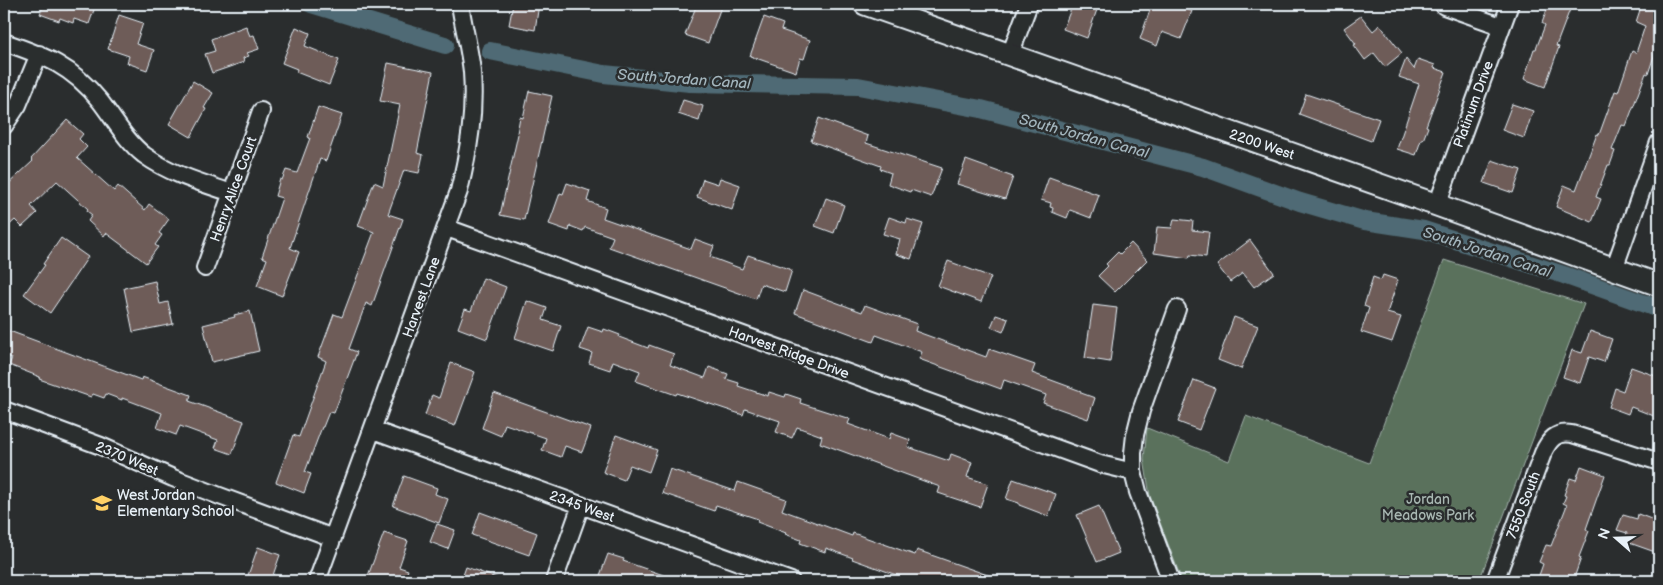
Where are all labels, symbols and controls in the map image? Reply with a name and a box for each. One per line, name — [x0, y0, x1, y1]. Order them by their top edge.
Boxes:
street label: Platinum Drive — [1450, 58, 1497, 150]
water label: South Jordan Canal — [617, 65, 752, 94]
water label: South Jordan Canal — [1017, 110, 1151, 163]
street label: 2200 West — [1227, 125, 1297, 164]
street label: Henry Alice Court — [207, 133, 261, 244]
water label: South Jordan Canal — [1420, 223, 1554, 282]
street label: Harvest Lane — [399, 254, 444, 340]
street label: Harvest Ridge Drive — [726, 323, 852, 382]
street label: 2370 West — [93, 438, 161, 480]
street label: 7550 South — [1503, 469, 1544, 541]
place label: West Jordan Elementary School — [117, 487, 235, 520]
street label: 2345 West — [547, 487, 617, 526]
park label: Jordan Meadows Park — [1382, 491, 1474, 524]
school or university icon: West Jordan Elementary School — [91, 492, 113, 514]
north arrow — [1590, 512, 1640, 562]
text: N — [1594, 526, 1614, 542]

